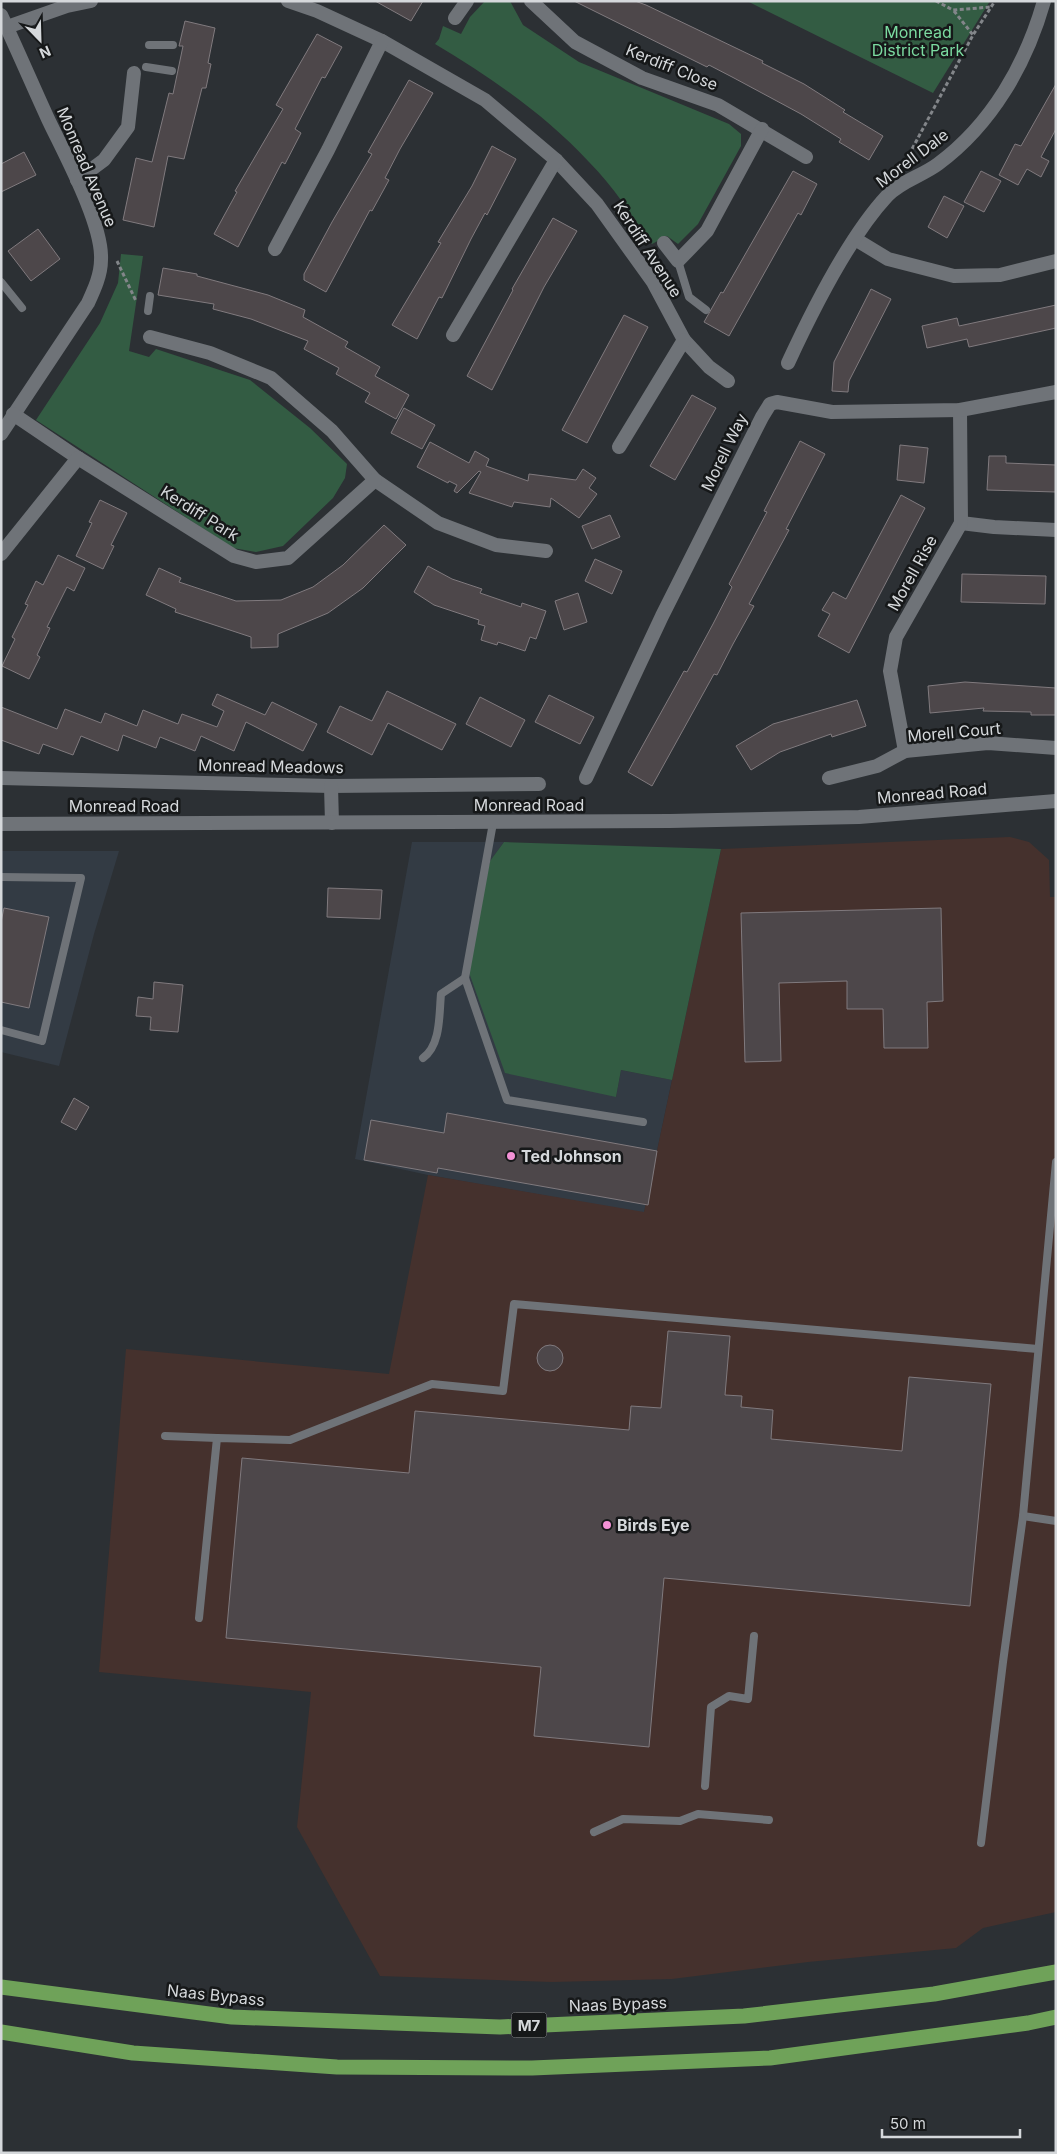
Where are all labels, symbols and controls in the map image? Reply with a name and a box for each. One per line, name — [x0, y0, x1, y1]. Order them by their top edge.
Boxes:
north arrow — [15, 15, 65, 65]
park label: Monread District Park — [872, 22, 964, 60]
street label: Kerdiff Close — [623, 39, 721, 95]
text: N — [37, 43, 54, 62]
street label: Monread Avenue — [53, 104, 121, 230]
street label: Morell Dale — [872, 124, 952, 192]
street label: Kerdiff Avenue — [609, 197, 687, 301]
street label: Morell Way — [697, 410, 751, 494]
street label: Kerdiff Park — [157, 481, 243, 545]
street label: Morell Rise — [883, 532, 941, 614]
street label: Morell Court — [906, 718, 1002, 746]
street label: Monread Meadows — [198, 755, 344, 777]
street label: Monread Road — [876, 778, 988, 808]
street label: Monread Road — [474, 795, 584, 815]
street label: Monread Road — [69, 796, 179, 816]
place label: Ted Johnson — [521, 1146, 622, 1166]
marker: Ted Johnson — [505, 1150, 517, 1162]
place label: Birds Eye — [617, 1515, 689, 1535]
marker: Birds Eye — [601, 1519, 613, 1531]
street label: Naas Bypass — [166, 1980, 266, 2010]
street label: Naas Bypass — [569, 1992, 667, 2016]
road number: M7 — [512, 2012, 546, 2038]
scale bar — [882, 2106, 1020, 2138]
text: 50 m — [890, 2114, 926, 2133]

